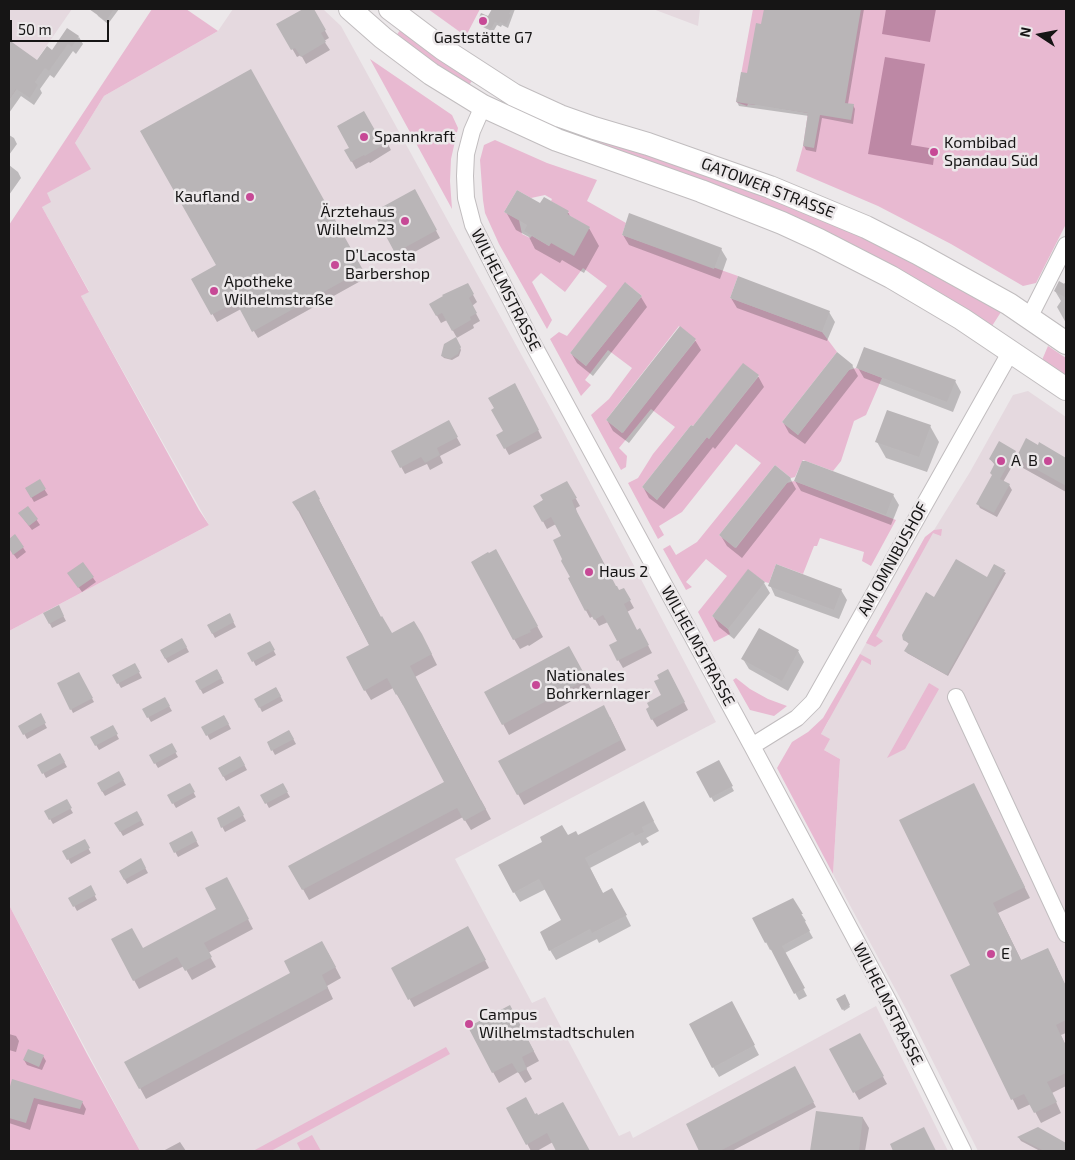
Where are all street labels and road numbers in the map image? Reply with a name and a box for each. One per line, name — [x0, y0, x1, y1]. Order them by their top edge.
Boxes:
street label: GATOWER STRASSE — [699, 154, 837, 222]
street label: WILHELMSTRASSE — [467, 226, 545, 354]
street label: AM OMNIBUSHOF — [854, 499, 932, 619]
street label: WILHELMSTRASSE — [657, 583, 739, 709]
street label: WILHELMSTRASSE — [849, 940, 927, 1068]

